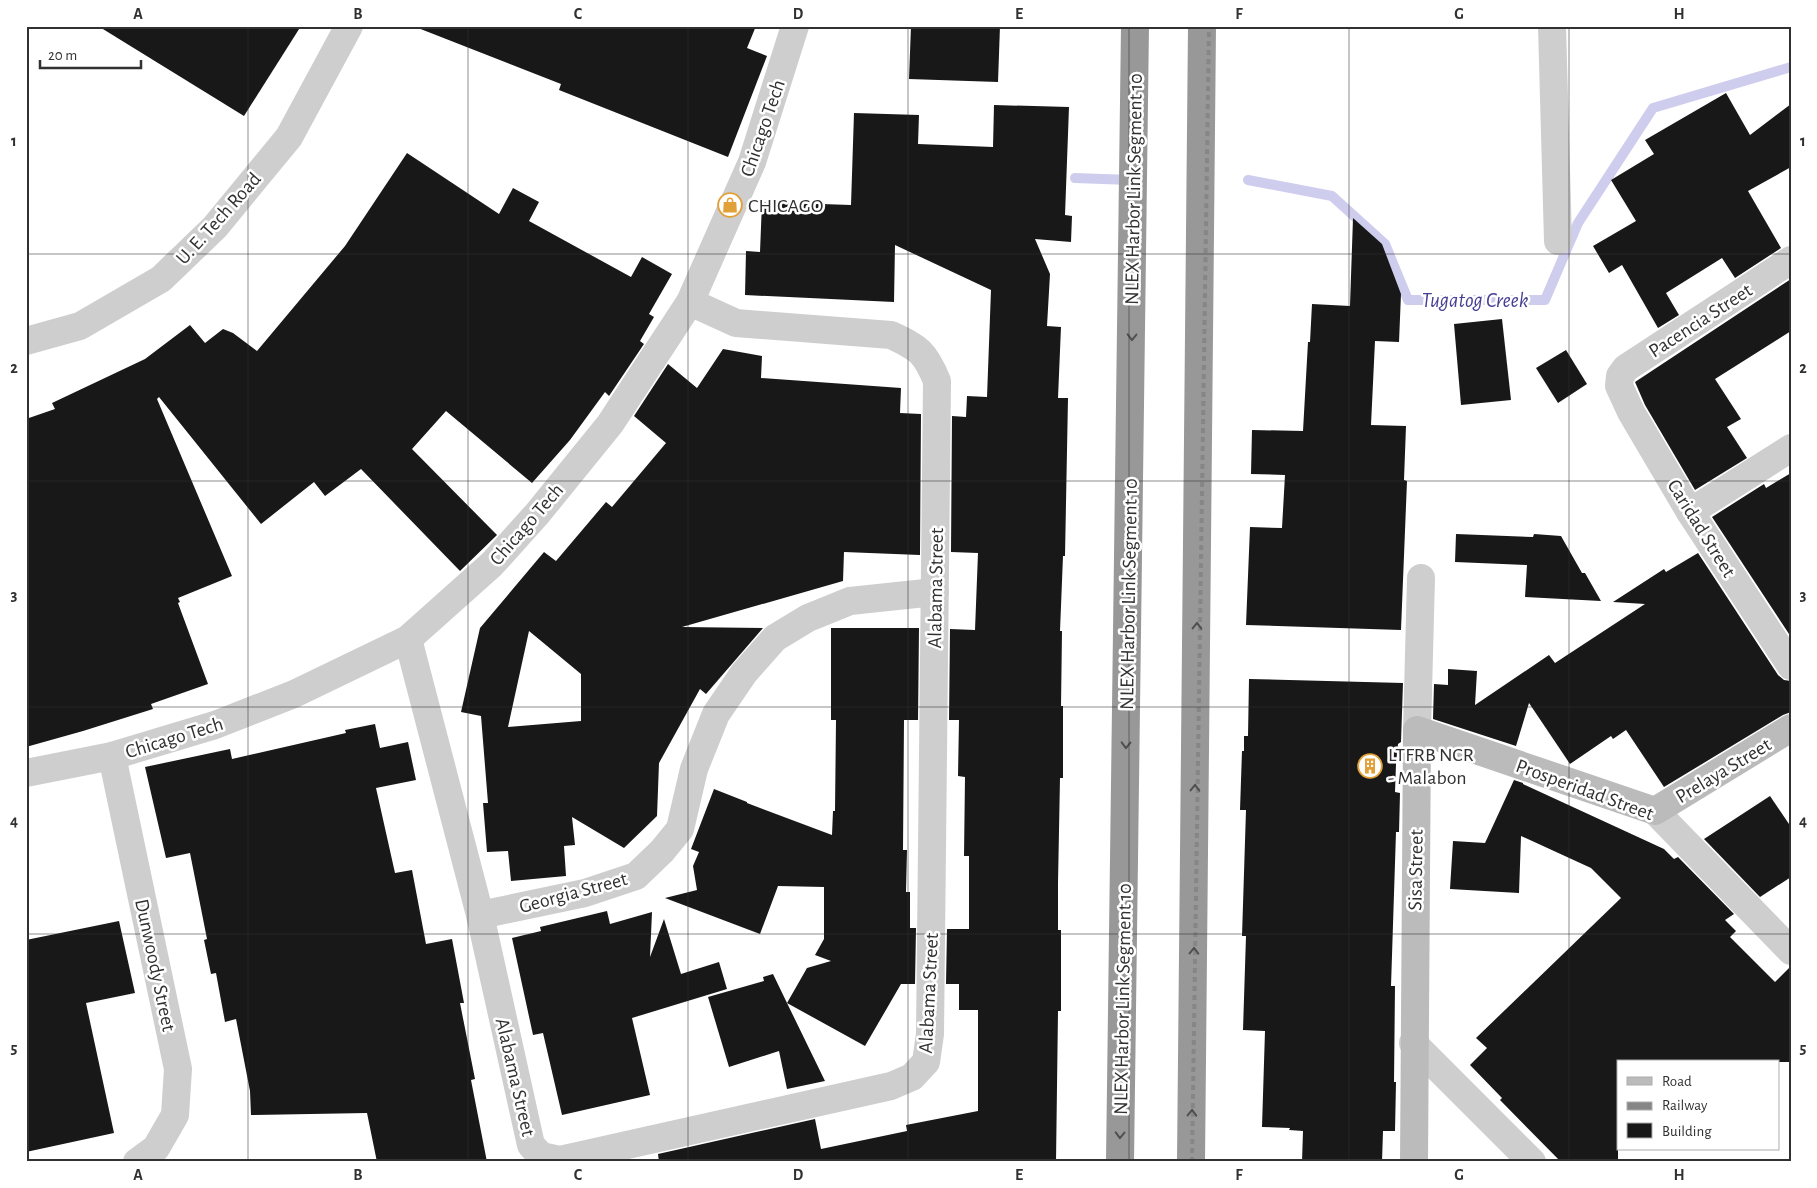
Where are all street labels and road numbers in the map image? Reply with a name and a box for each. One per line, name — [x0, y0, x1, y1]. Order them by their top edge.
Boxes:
street label: NLEX Harbor Link Segment 10 — [1122, 73, 1146, 305]
street label: Chicago Tech — [737, 77, 789, 179]
street label: U. E. Tech Road — [172, 169, 265, 268]
street label: Pacencia Street — [1645, 280, 1756, 361]
street label: Caridad Street — [1663, 476, 1739, 581]
street label: NLEX Harbor Link Segment 10 — [1117, 478, 1141, 710]
street label: Chicago Tech — [486, 480, 567, 569]
street label: Alabama Street — [925, 527, 947, 649]
street label: Chicago Tech — [123, 714, 226, 762]
street label: Prelaya Street — [1672, 734, 1775, 807]
street label: Prosperidad Street — [1513, 756, 1657, 824]
street label: Sisa Street — [1405, 829, 1427, 911]
street label: Georgia Street — [517, 869, 630, 917]
street label: NLEX Harbor Link Segment 10 — [1111, 883, 1135, 1115]
street label: Dunwoody Street — [131, 897, 179, 1034]
street label: Alabama Street — [916, 932, 942, 1054]
street label: Alabama Street — [492, 1016, 538, 1139]

